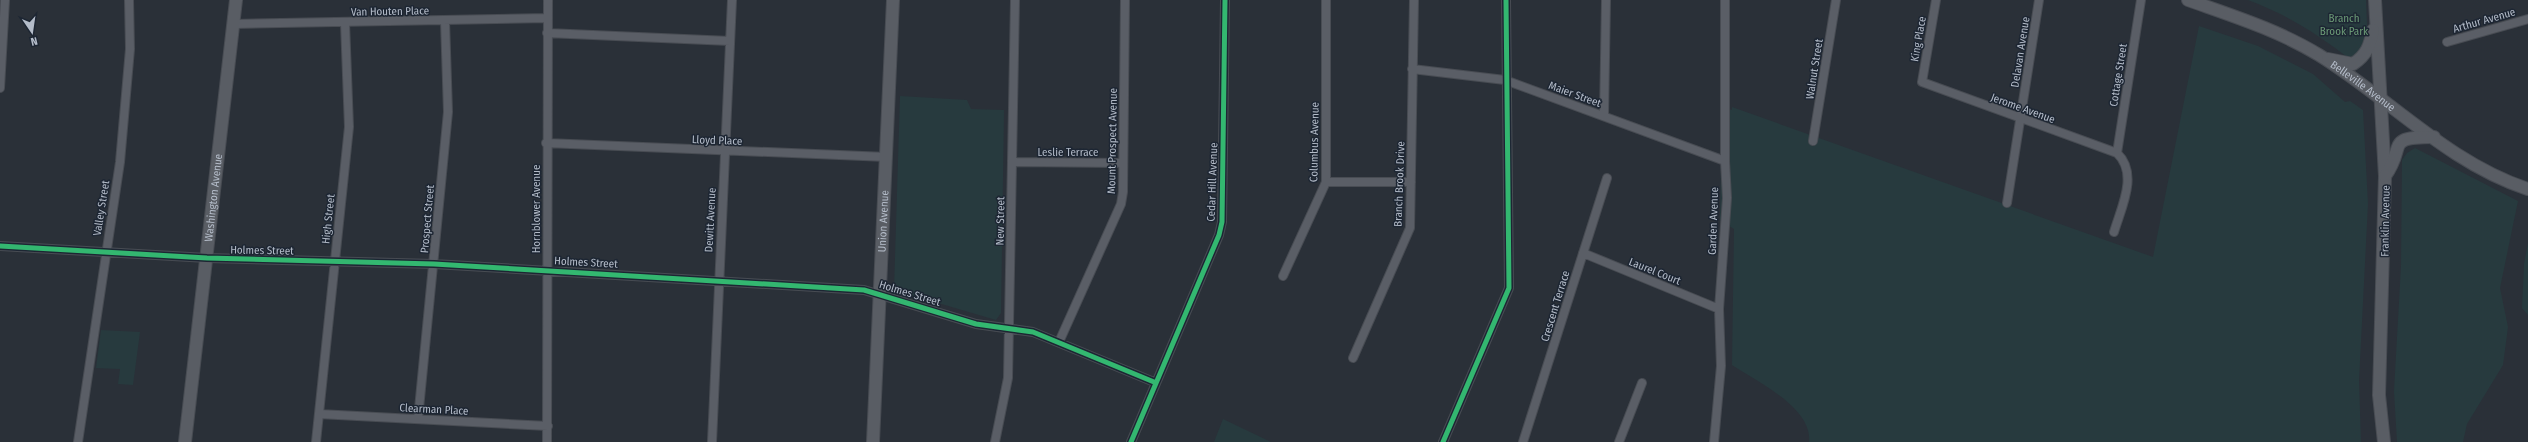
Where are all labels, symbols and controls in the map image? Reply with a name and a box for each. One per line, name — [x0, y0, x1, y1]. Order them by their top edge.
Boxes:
street label: Van Houten Place — [351, 4, 429, 19]
street label: Arthur Avenue — [2451, 5, 2517, 36]
north arrow — [12, 12, 52, 52]
park label: Branch Brook Park — [2320, 12, 2369, 38]
street label: King Place — [1908, 15, 1929, 63]
street label: Delavan Avenue — [2008, 16, 2033, 88]
text: N — [29, 34, 39, 48]
street label: Walnut Street — [1803, 38, 1826, 100]
street label: Cottage Street — [2107, 42, 2130, 108]
street label: Belleville Avenue — [2328, 58, 2398, 114]
street label: Maier Street — [1547, 79, 1603, 110]
street label: Mount Prospect Avenue — [1105, 88, 1120, 194]
street label: Jerome Avenue — [1989, 91, 2057, 126]
street label: Columbus Avenue — [1307, 102, 1322, 182]
street label: Lloyd Place — [692, 133, 742, 148]
street label: Branch Brook Drive — [1392, 141, 1407, 227]
street label: Cedar Hill Avenue — [1205, 142, 1220, 222]
street label: Leslie Terrace — [1037, 146, 1099, 159]
street label: Washington Avenue — [202, 153, 225, 242]
street label: Hornblower Avenue — [530, 165, 543, 253]
street label: Valley Street — [91, 179, 112, 237]
street label: Prospect Street — [418, 184, 437, 254]
street label: Franklin Avenue — [2378, 185, 2393, 257]
street label: Dewitt Avenue — [702, 187, 719, 253]
street label: Garden Avenue — [1706, 187, 1721, 255]
street label: Union Avenue — [876, 190, 891, 253]
street label: High Street — [319, 193, 338, 245]
street label: New Street — [994, 196, 1007, 246]
street label: Holmes Street — [230, 243, 294, 258]
street label: Holmes Street — [554, 254, 618, 271]
street label: Laurel Court — [1627, 255, 1683, 288]
street label: Crescent Terrace — [1539, 269, 1572, 343]
street label: Holmes Street — [878, 278, 943, 309]
street label: Clearman Place — [399, 401, 469, 418]

